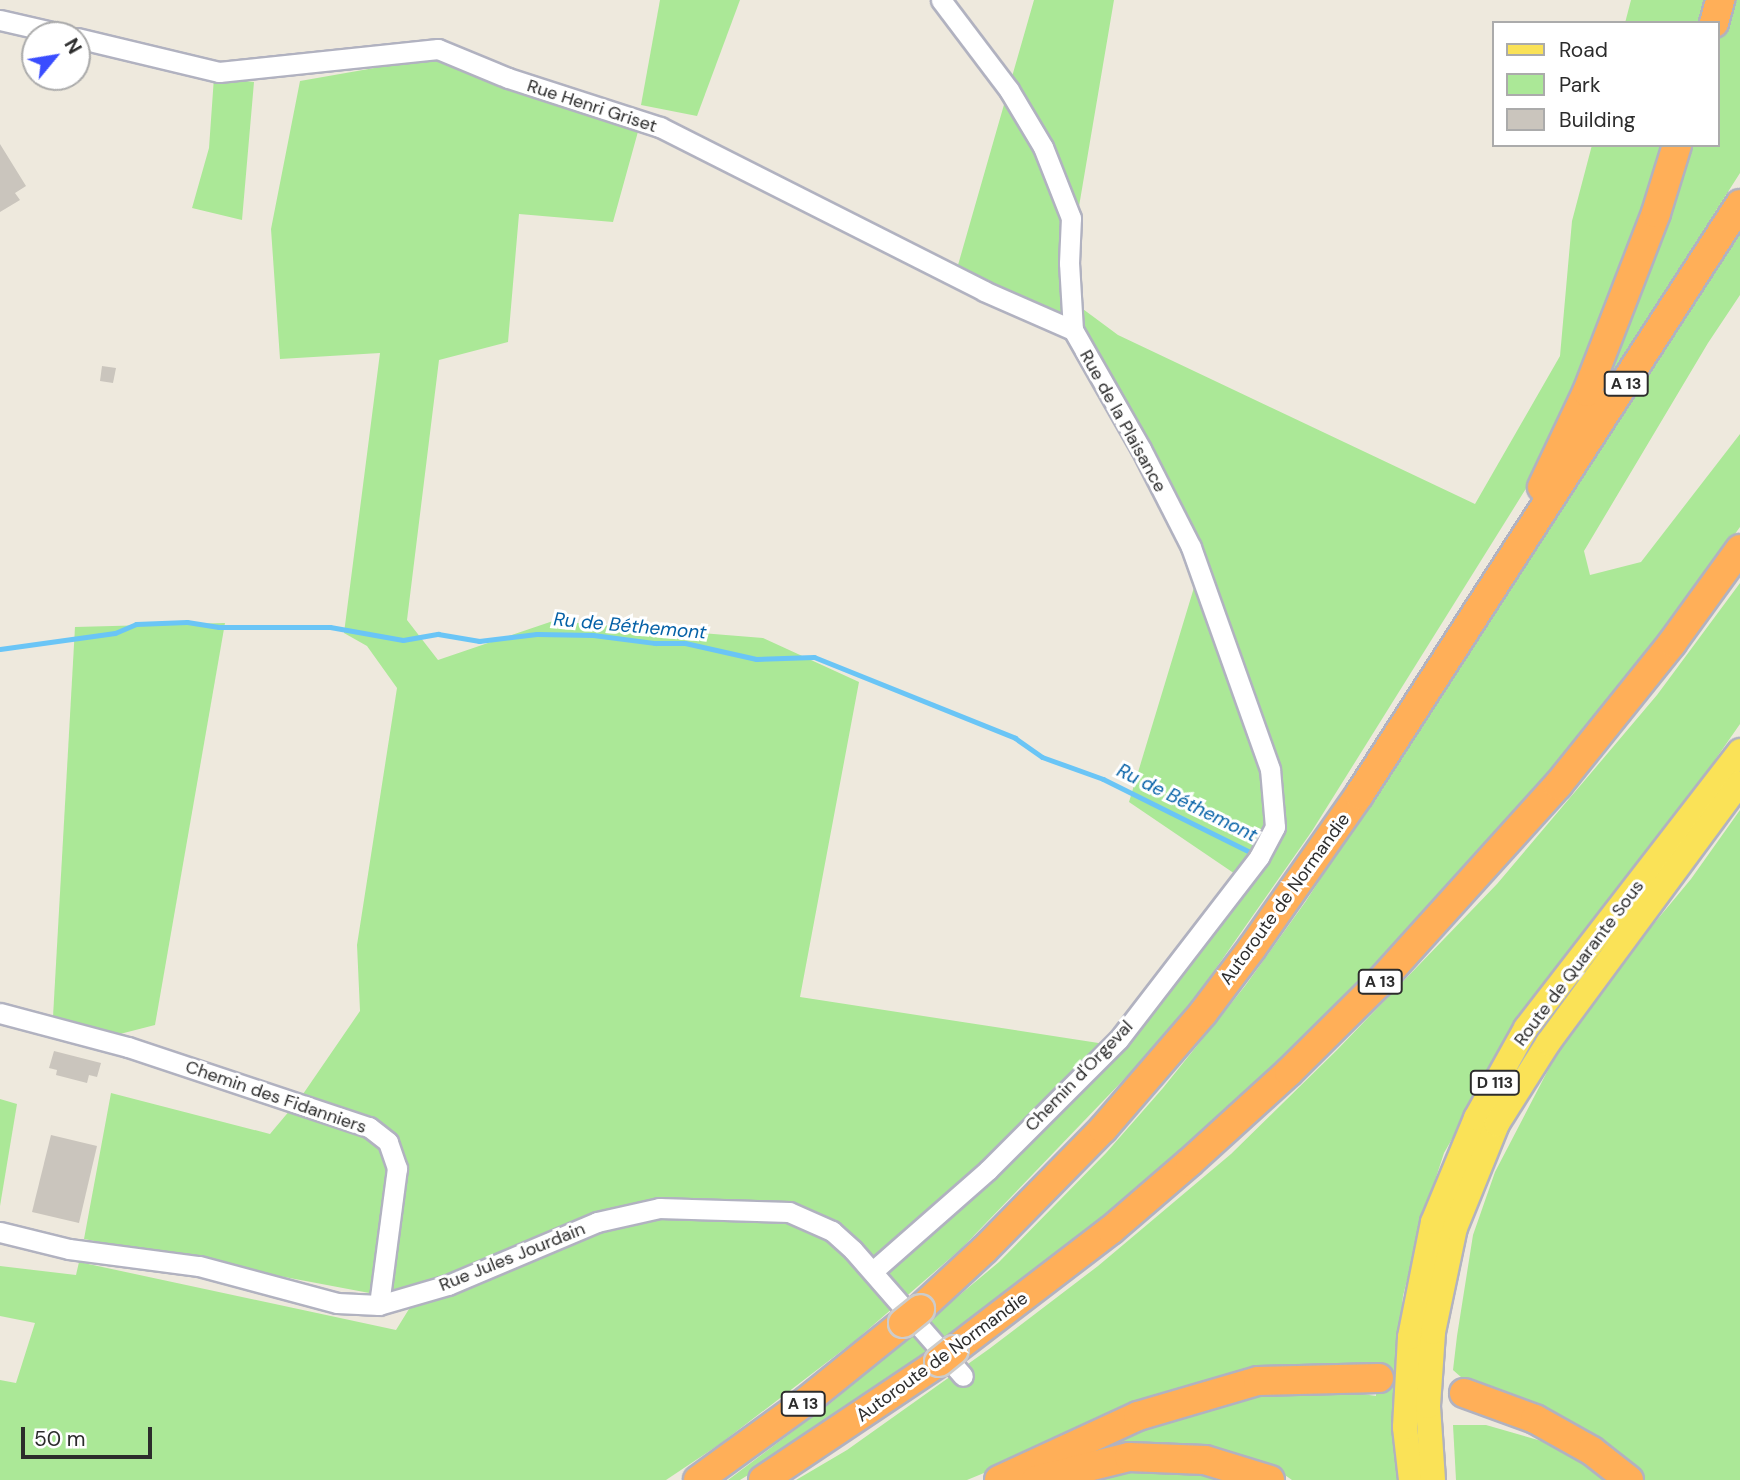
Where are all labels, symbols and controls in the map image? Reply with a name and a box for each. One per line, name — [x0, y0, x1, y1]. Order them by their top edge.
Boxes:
north arrow — [21, 21, 91, 91]
legend — [1492, 21, 1719, 147]
text: N — [59, 34, 87, 58]
text: Road — [1559, 36, 1608, 64]
text: Park — [1559, 71, 1600, 99]
street label: Rue Henri Griset — [524, 75, 660, 137]
text: Building — [1559, 106, 1635, 134]
street label: Rue de la Plaisance — [1075, 346, 1171, 496]
road number: A 13 — [1603, 372, 1649, 396]
water label: Ru de Béthemont — [553, 608, 707, 644]
water label: Ru de Béthemont — [1113, 759, 1261, 847]
street label: Autoroute de Normandie — [1216, 809, 1354, 989]
street label: Route de Quarante Sous — [1509, 876, 1649, 1050]
road number: A 13 — [1357, 970, 1403, 994]
street label: Chemin d'Orgeval — [1021, 1016, 1137, 1136]
street label: Chemin des Fidanniers — [183, 1056, 369, 1138]
road number: D 113 — [1469, 1070, 1521, 1096]
street label: Rue Jules Jourdain — [436, 1218, 588, 1296]
street label: Autoroute de Normandie — [852, 1288, 1032, 1426]
road number: A 13 — [780, 1392, 826, 1416]
scale bar — [24, 1414, 156, 1458]
text: 50 m — [34, 1425, 85, 1453]

